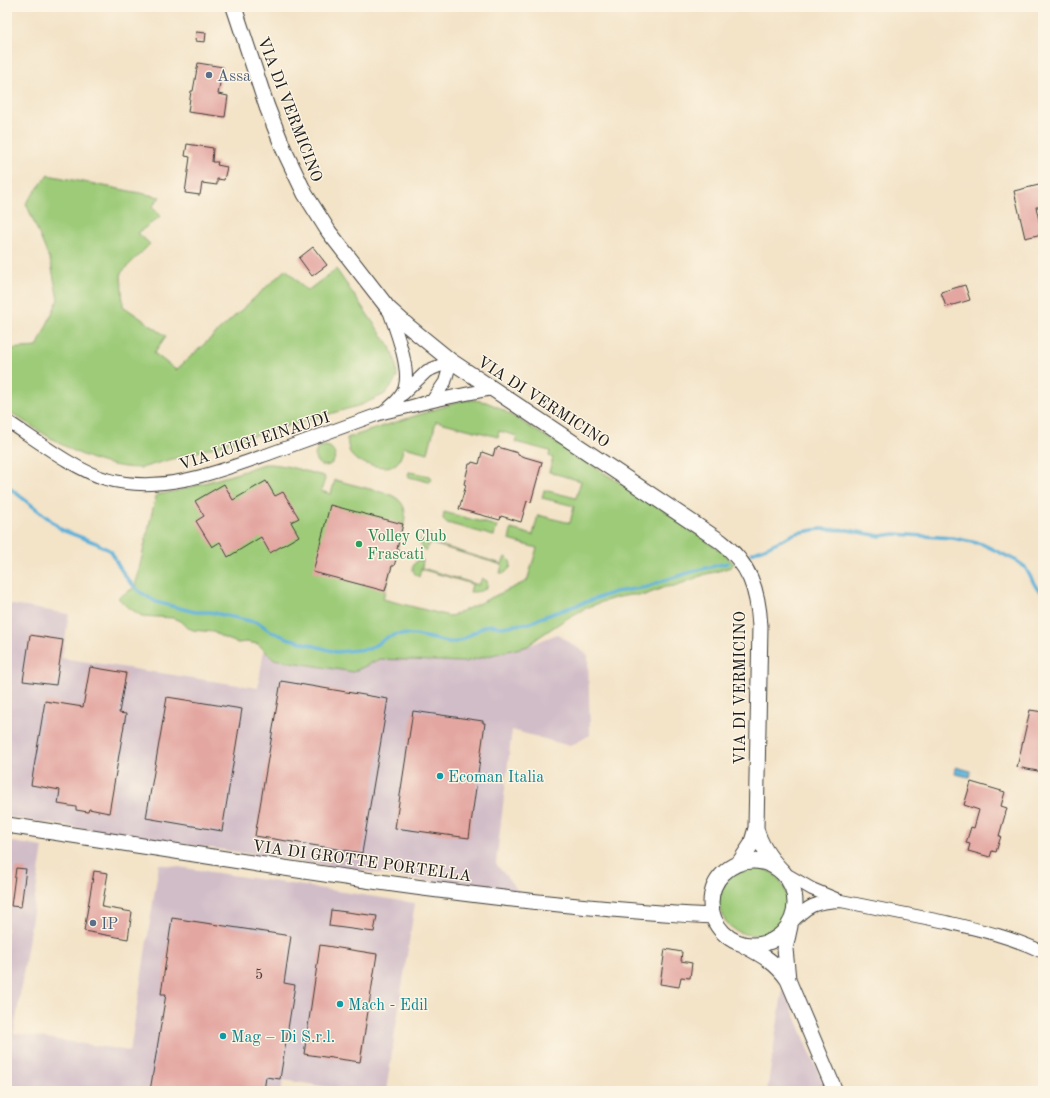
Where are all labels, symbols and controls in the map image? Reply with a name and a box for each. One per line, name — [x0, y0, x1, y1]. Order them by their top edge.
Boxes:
street label: VIA DI VERMICINO — [254, 35, 324, 184]
place label: Assa — [217, 69, 251, 85]
marker: Assa — [204, 70, 214, 80]
street label: VIA DI VERMICINO — [474, 354, 612, 451]
street label: VIA LUIGI EINAUDI — [177, 410, 332, 474]
place label: Volley Club Frascati — [367, 529, 447, 563]
marker: Volley Club Frascati — [354, 539, 364, 549]
street label: VIA DI VERMICINO — [733, 611, 749, 765]
place label: Ecoman Italia — [448, 770, 544, 786]
marker: Ecoman Italia — [435, 771, 445, 781]
street label: VIA DI GROTTE PORTELLA — [251, 839, 472, 885]
place label: IP — [101, 917, 118, 933]
marker: IP — [88, 918, 98, 928]
house number: 5 — [255, 968, 263, 982]
place label: Mach - Edil — [348, 998, 428, 1014]
marker: Mach - Edil — [335, 999, 345, 1009]
place label: Mag – Di S.r.l. — [231, 1030, 335, 1046]
marker: Mag – Di S.r.l. — [218, 1031, 228, 1041]

